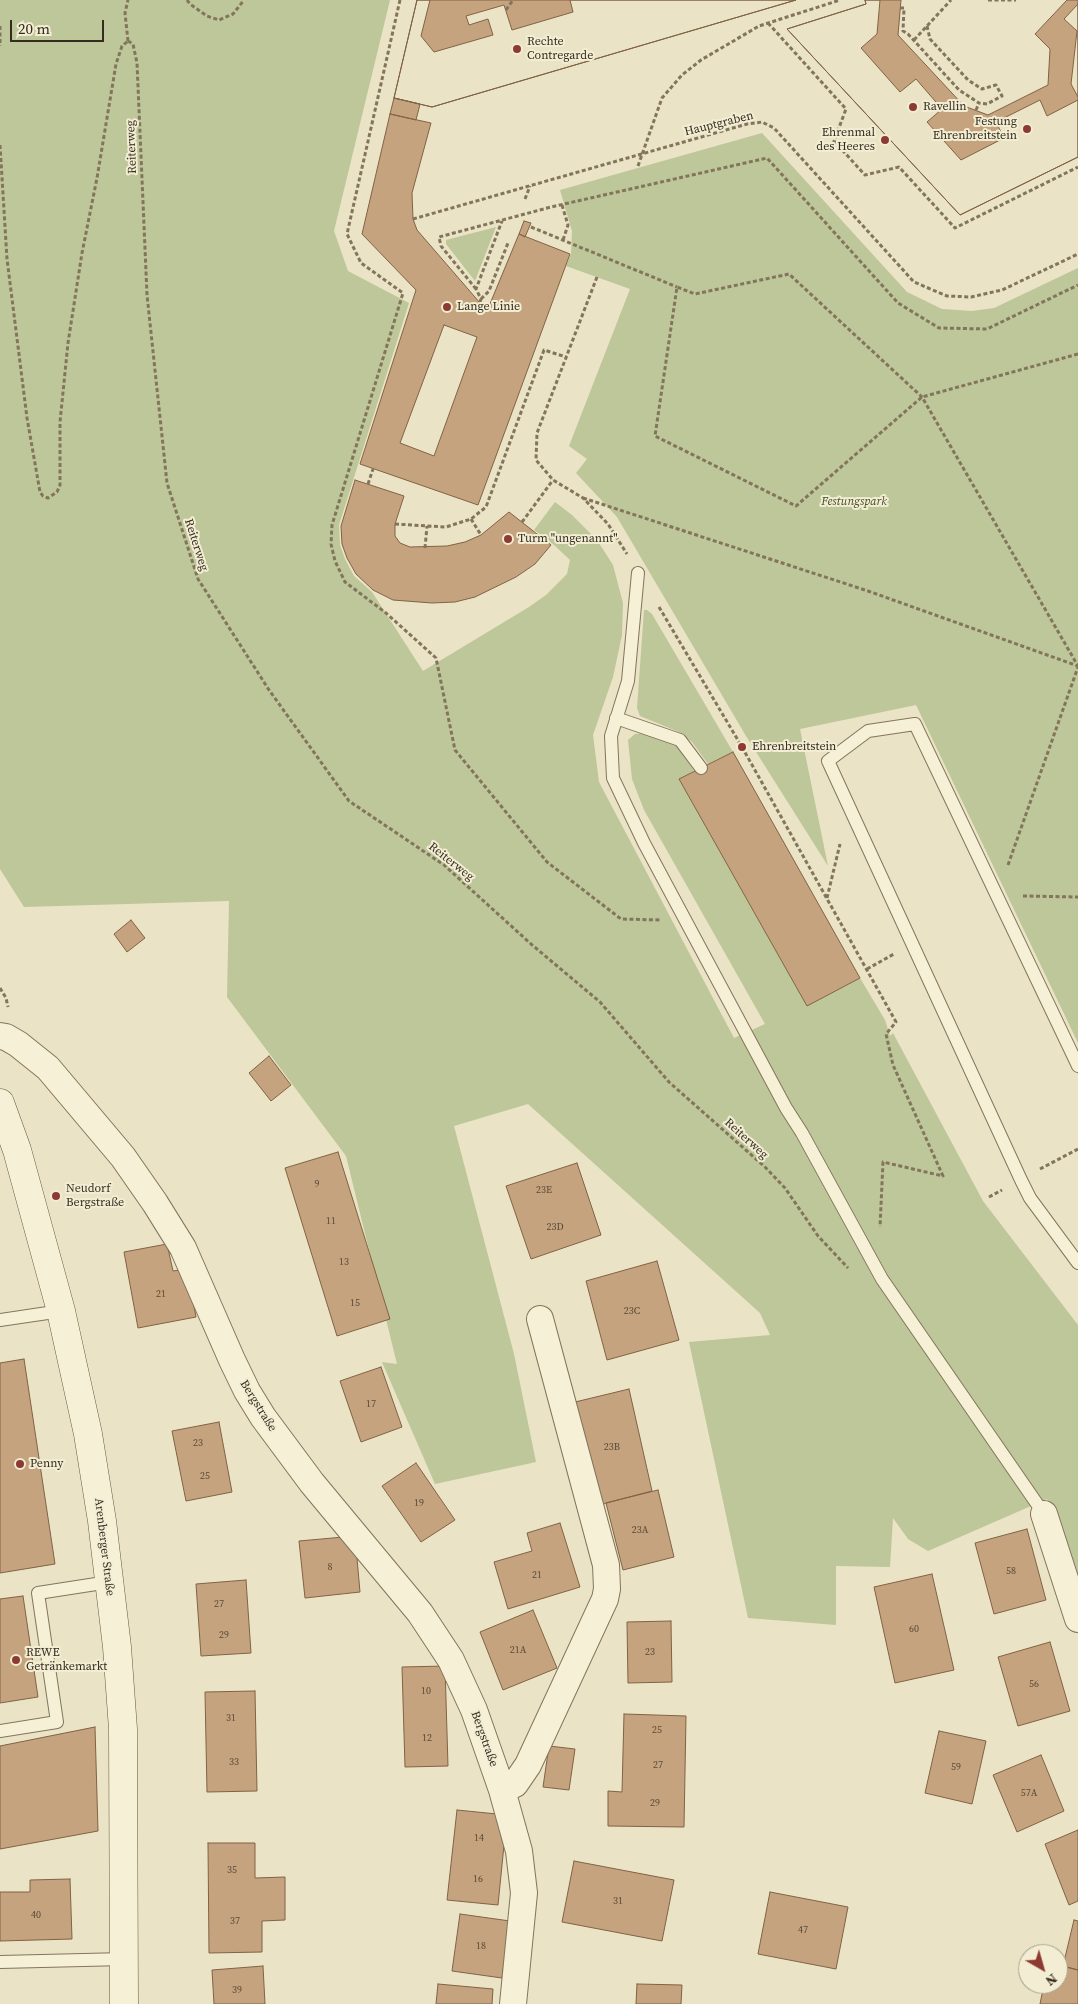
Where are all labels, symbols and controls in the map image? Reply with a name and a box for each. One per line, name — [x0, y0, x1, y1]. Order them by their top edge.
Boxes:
scale bar — [12, 10, 106, 42]
text: 20 m — [18, 18, 50, 39]
place label: Rechte Contregarde — [527, 35, 593, 63]
marker: Rechte Contregarde — [511, 43, 523, 55]
place label: Ravellin — [923, 100, 966, 114]
marker: Ravellin — [907, 101, 919, 113]
street label: Hauptgraben — [683, 108, 755, 140]
place label: Festung Ehrenbreitstein — [933, 115, 1017, 143]
street label: Reiterweg — [124, 120, 140, 174]
marker: Festung Ehrenbreitstein — [1021, 123, 1033, 135]
place label: Ehrenmal des Heeres — [816, 126, 875, 154]
marker: Ehrenmal des Heeres — [879, 134, 891, 146]
place label: Lange Linie — [457, 300, 520, 314]
marker: Lange Linie — [441, 301, 453, 313]
park label: Festungspark — [821, 495, 887, 509]
street label: Reiterweg — [181, 517, 211, 573]
place label: Turm "ungenannt" — [518, 532, 618, 546]
marker: Turm "ungenannt" — [502, 533, 514, 545]
place label: Ehrenbreitstein — [752, 740, 836, 754]
marker: Ehrenbreitstein — [736, 741, 748, 753]
street label: Reiterweg — [425, 840, 477, 884]
street label: Reiterweg — [721, 1116, 771, 1162]
house number: 9 — [315, 1178, 319, 1190]
place label: Neudorf Bergstraße — [66, 1182, 124, 1210]
house number: 23E — [536, 1184, 552, 1196]
marker: Neudorf Bergstraße — [50, 1190, 62, 1202]
house number: 11 — [326, 1215, 336, 1227]
house number: 23D — [546, 1221, 564, 1233]
house number: 13 — [339, 1256, 349, 1268]
house number: 21 — [156, 1288, 166, 1300]
house number: 15 — [350, 1297, 360, 1309]
house number: 23C — [624, 1305, 640, 1317]
street label: Bergstraße — [236, 1377, 280, 1435]
house number: 17 — [366, 1398, 376, 1410]
house number: 23 — [193, 1437, 203, 1449]
house number: 23B — [604, 1441, 620, 1453]
place label: Penny — [30, 1457, 63, 1471]
marker: Penny — [14, 1458, 26, 1470]
house number: 25 — [200, 1470, 210, 1482]
street label: Arenberger Straße — [91, 1497, 117, 1597]
house number: 19 — [414, 1497, 424, 1509]
house number: 23A — [632, 1524, 648, 1536]
house number: 8 — [328, 1561, 332, 1573]
house number: 58 — [1006, 1565, 1016, 1577]
house number: 21 — [532, 1569, 542, 1581]
house number: 27 — [214, 1598, 224, 1610]
house number: 60 — [909, 1623, 919, 1635]
house number: 29 — [219, 1629, 229, 1641]
house number: 21A — [510, 1644, 526, 1656]
place label: REWE Getränkemarkt — [26, 1646, 107, 1674]
house number: 23 — [645, 1646, 655, 1658]
marker: REWE Getränkemarkt — [10, 1654, 22, 1666]
house number: 56 — [1029, 1678, 1039, 1690]
house number: 10 — [421, 1685, 431, 1697]
street label: Bergstraße — [467, 1709, 501, 1769]
house number: 31 — [226, 1712, 236, 1724]
house number: 25 — [652, 1724, 662, 1736]
house number: 12 — [422, 1732, 432, 1744]
house number: 33 — [229, 1756, 239, 1768]
house number: 27 — [653, 1759, 663, 1771]
house number: 59 — [951, 1761, 961, 1773]
house number: 57A — [1021, 1787, 1037, 1799]
house number: 29 — [650, 1797, 660, 1809]
house number: 14 — [474, 1832, 484, 1844]
house number: 35 — [227, 1864, 237, 1876]
house number: 16 — [473, 1873, 483, 1885]
house number: 31 — [613, 1895, 623, 1907]
house number: 40 — [31, 1909, 41, 1921]
house number: 37 — [230, 1915, 240, 1927]
house number: 47 — [798, 1924, 808, 1936]
house number: 18 — [476, 1940, 486, 1952]
north arrow — [1018, 1944, 1068, 1994]
text: N — [1041, 1969, 1062, 1991]
house number: 39 — [232, 1984, 242, 1996]

